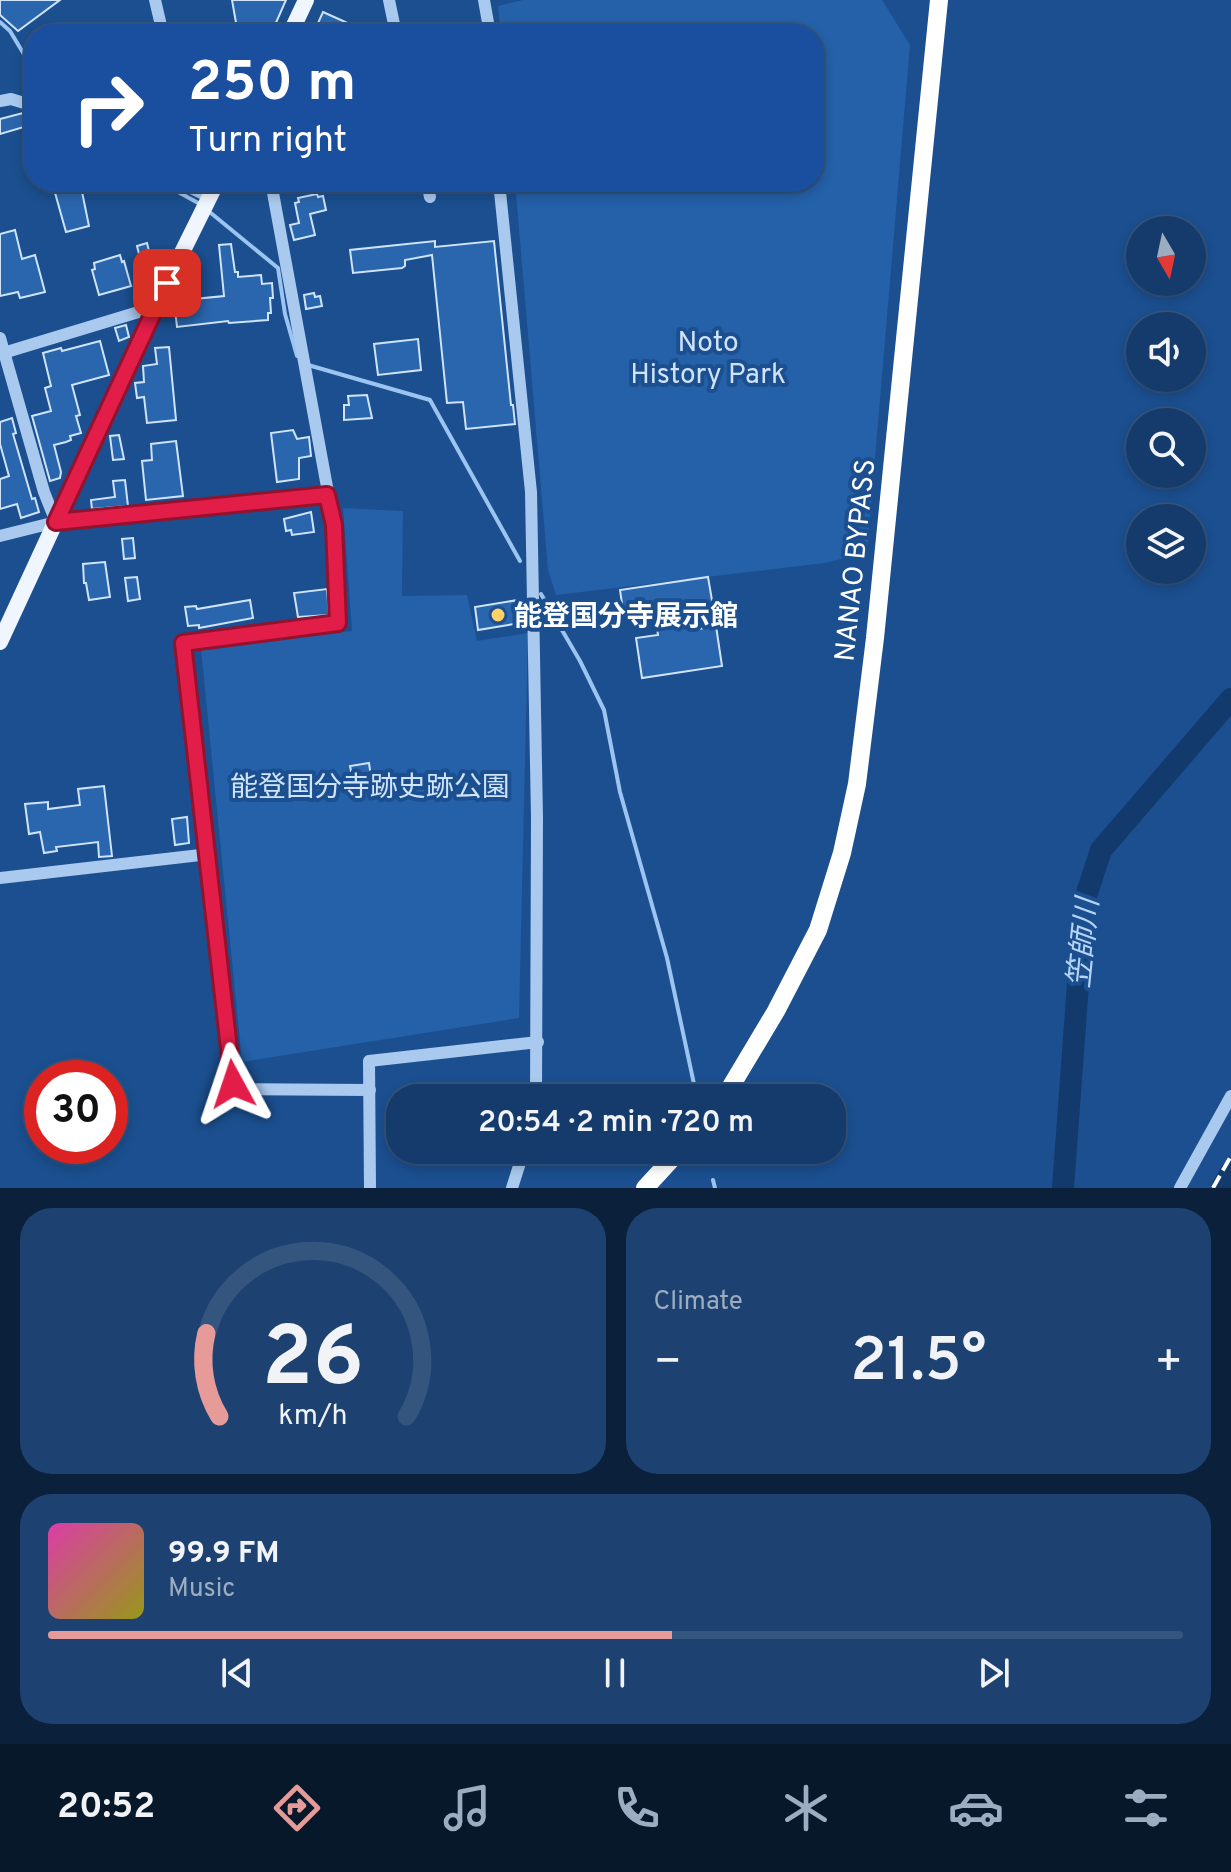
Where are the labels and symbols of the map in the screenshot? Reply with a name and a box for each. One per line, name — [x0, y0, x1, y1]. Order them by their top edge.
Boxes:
north arrow — [1126, 216, 1206, 296]
pin — [133, 249, 201, 317]
park label: Noto History Park — [630, 326, 786, 394]
street label: NANAO BYPASS — [828, 457, 886, 663]
place label: 能登国分寺展示館 — [514, 600, 738, 636]
marker: 能登国分寺展示館 — [489, 606, 507, 624]
park label: 能登国分寺跡史跡公園 — [230, 771, 510, 807]
water label: 笠師川 — [1062, 894, 1109, 990]
position arrow — [191, 1042, 275, 1126]
speed limit sign: 30 — [24, 1060, 128, 1164]

